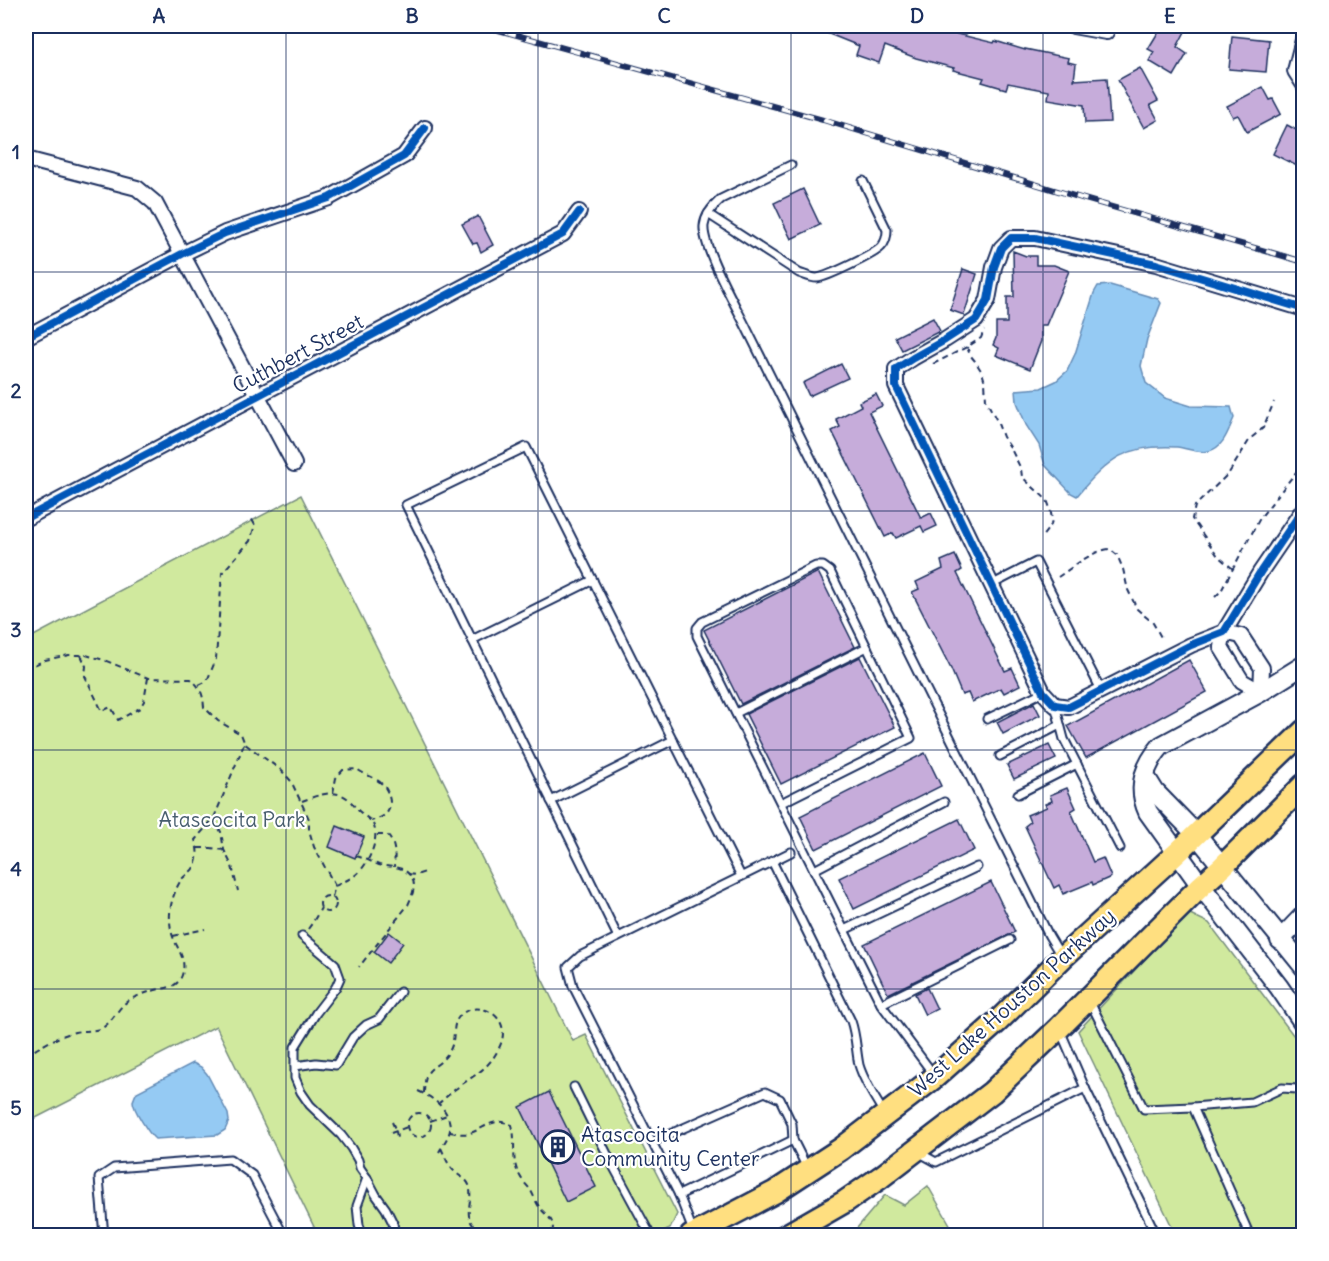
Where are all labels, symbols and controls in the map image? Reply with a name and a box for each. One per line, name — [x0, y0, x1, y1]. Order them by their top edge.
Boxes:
text: A — [153, 3, 166, 28]
text: B — [405, 3, 419, 28]
text: C — [657, 3, 671, 28]
text: D — [910, 3, 924, 28]
text: E — [1164, 3, 1176, 28]
text: 1 — [12, 139, 20, 164]
street label: Cuthbert Street — [228, 308, 368, 399]
text: 2 — [11, 378, 22, 403]
text: 3 — [10, 617, 22, 642]
park label: Atascocita Park — [158, 806, 306, 833]
text: 4 — [10, 856, 22, 881]
street label: West Lake Houston Parkway — [902, 902, 1121, 1103]
text: 5 — [10, 1095, 22, 1120]
place label: Atascocita Community Center — [581, 1121, 760, 1172]
building icon: Atascocita Community Center — [540, 1129, 576, 1165]

